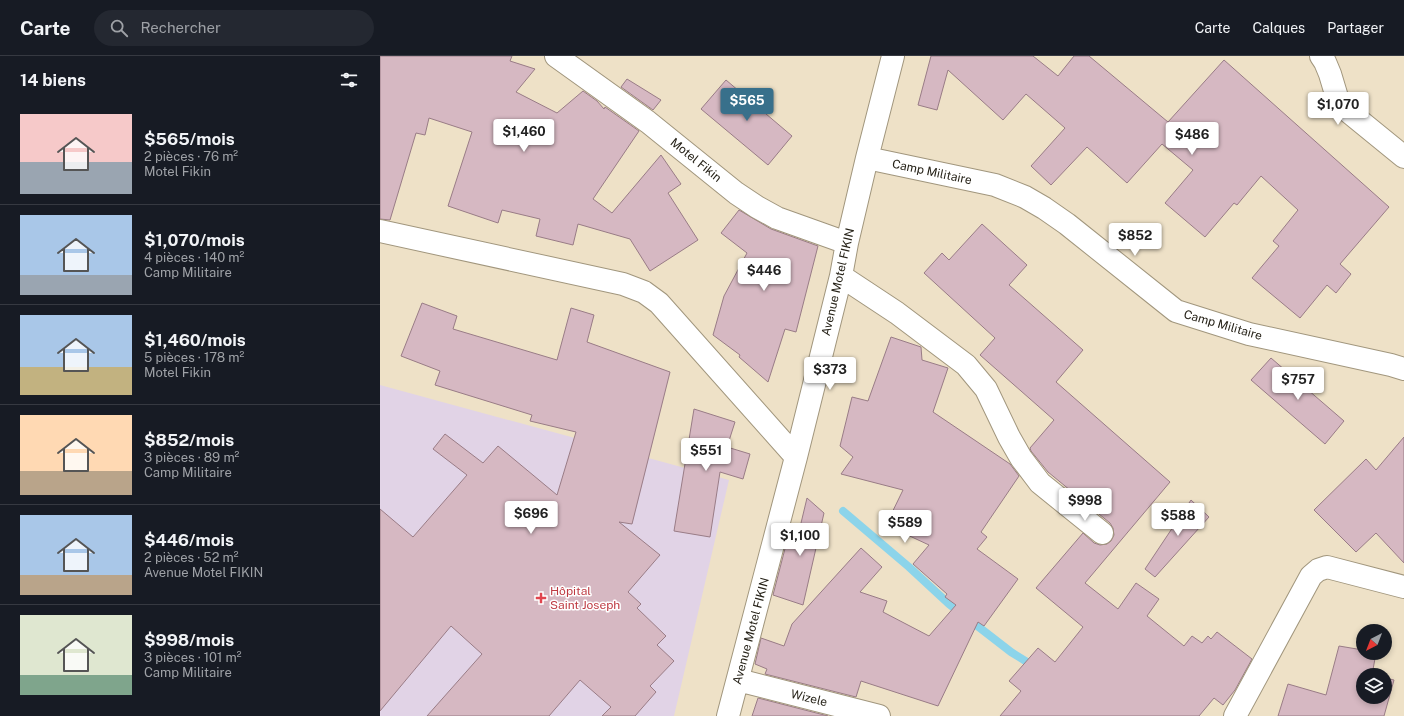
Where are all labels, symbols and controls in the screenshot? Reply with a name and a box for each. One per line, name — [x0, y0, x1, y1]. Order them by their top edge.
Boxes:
search box — [94, 10, 374, 46]
text: Carte — [20, 17, 70, 39]
icon: search — [108, 17, 130, 39]
text: Rechercher — [140, 19, 221, 36]
text: Carte — [1195, 20, 1231, 36]
text: Calques — [1253, 20, 1305, 36]
text: Partager — [1327, 20, 1384, 36]
icon: filters — [338, 69, 360, 91]
text: 14 biens — [20, 70, 86, 90]
pin: $565 — [723, 88, 771, 122]
pin: $1,070 — [1305, 92, 1371, 126]
text: $565 — [730, 93, 764, 108]
text: $1,070 — [1317, 97, 1359, 112]
pin: $1,460 — [491, 119, 557, 153]
pin: $486 — [1168, 122, 1216, 156]
text: $1,460 — [502, 124, 546, 139]
text: $486 — [1175, 127, 1209, 142]
text: $565/mois — [144, 129, 235, 149]
icon: home — [52, 130, 100, 178]
street label: Motel Fikin — [668, 135, 724, 185]
text: 2 pièces · 76 m² — [144, 149, 238, 164]
street label: Camp Militaire — [891, 157, 973, 187]
text: Motel Fikin — [144, 164, 211, 179]
pin: $852 — [1111, 223, 1159, 257]
street label: Avenue Motel FIKIN — [819, 227, 857, 337]
text: $852 — [1118, 228, 1152, 243]
text: $1,070/mois — [144, 230, 245, 250]
icon: home — [52, 231, 100, 279]
text: 4 pièces · 140 m² — [144, 250, 244, 265]
pin: $446 — [740, 258, 788, 292]
text: $446 — [747, 263, 781, 278]
text: Camp Militaire — [144, 265, 232, 280]
street label: Camp Militaire — [1182, 307, 1264, 343]
text: $1,460/mois — [144, 330, 246, 350]
icon: home — [52, 331, 100, 379]
text: 5 pièces · 178 m² — [144, 350, 244, 365]
pin: $373 — [806, 357, 854, 391]
text: $373 — [813, 362, 847, 377]
text: Motel Fikin — [144, 365, 211, 380]
pin: $757 — [1274, 367, 1322, 401]
text: $757 — [1281, 372, 1315, 387]
text: $852/mois — [144, 430, 234, 450]
icon: home — [52, 431, 100, 479]
pin: $551 — [682, 438, 730, 472]
text: $551 — [690, 443, 722, 458]
text: 3 pièces · 89 m² — [144, 450, 239, 465]
text: Camp Militaire — [144, 465, 232, 480]
pin: $998 — [1061, 488, 1109, 522]
text: $998 — [1068, 493, 1102, 508]
pin: $696 — [507, 501, 555, 535]
pin: $588 — [1154, 503, 1202, 537]
text: $696 — [514, 506, 548, 521]
text: $588 — [1160, 508, 1196, 523]
pin: $589 — [881, 510, 929, 544]
text: $589 — [888, 515, 922, 530]
pin: $1,100 — [767, 523, 833, 557]
text: $1,100 — [780, 528, 820, 543]
text: $446/mois — [144, 530, 234, 550]
icon: home — [52, 531, 100, 579]
text: 2 pièces · 52 m² — [144, 550, 239, 565]
text: Avenue Motel FIKIN — [144, 565, 263, 580]
street label: Avenue Motel FIKIN — [730, 576, 772, 686]
place label: Hôpital Saint Joseph — [550, 584, 620, 612]
marker: Hôpital Saint Joseph — [535, 592, 547, 604]
north arrow — [1356, 624, 1392, 660]
map controls — [1356, 624, 1392, 704]
text: $998/mois — [144, 630, 234, 650]
icon: home — [52, 631, 100, 679]
text: 3 pièces · 101 m² — [144, 650, 241, 665]
text: Camp Militaire — [144, 665, 232, 680]
button: layers — [1356, 668, 1392, 704]
street label: Wizele — [789, 687, 829, 709]

